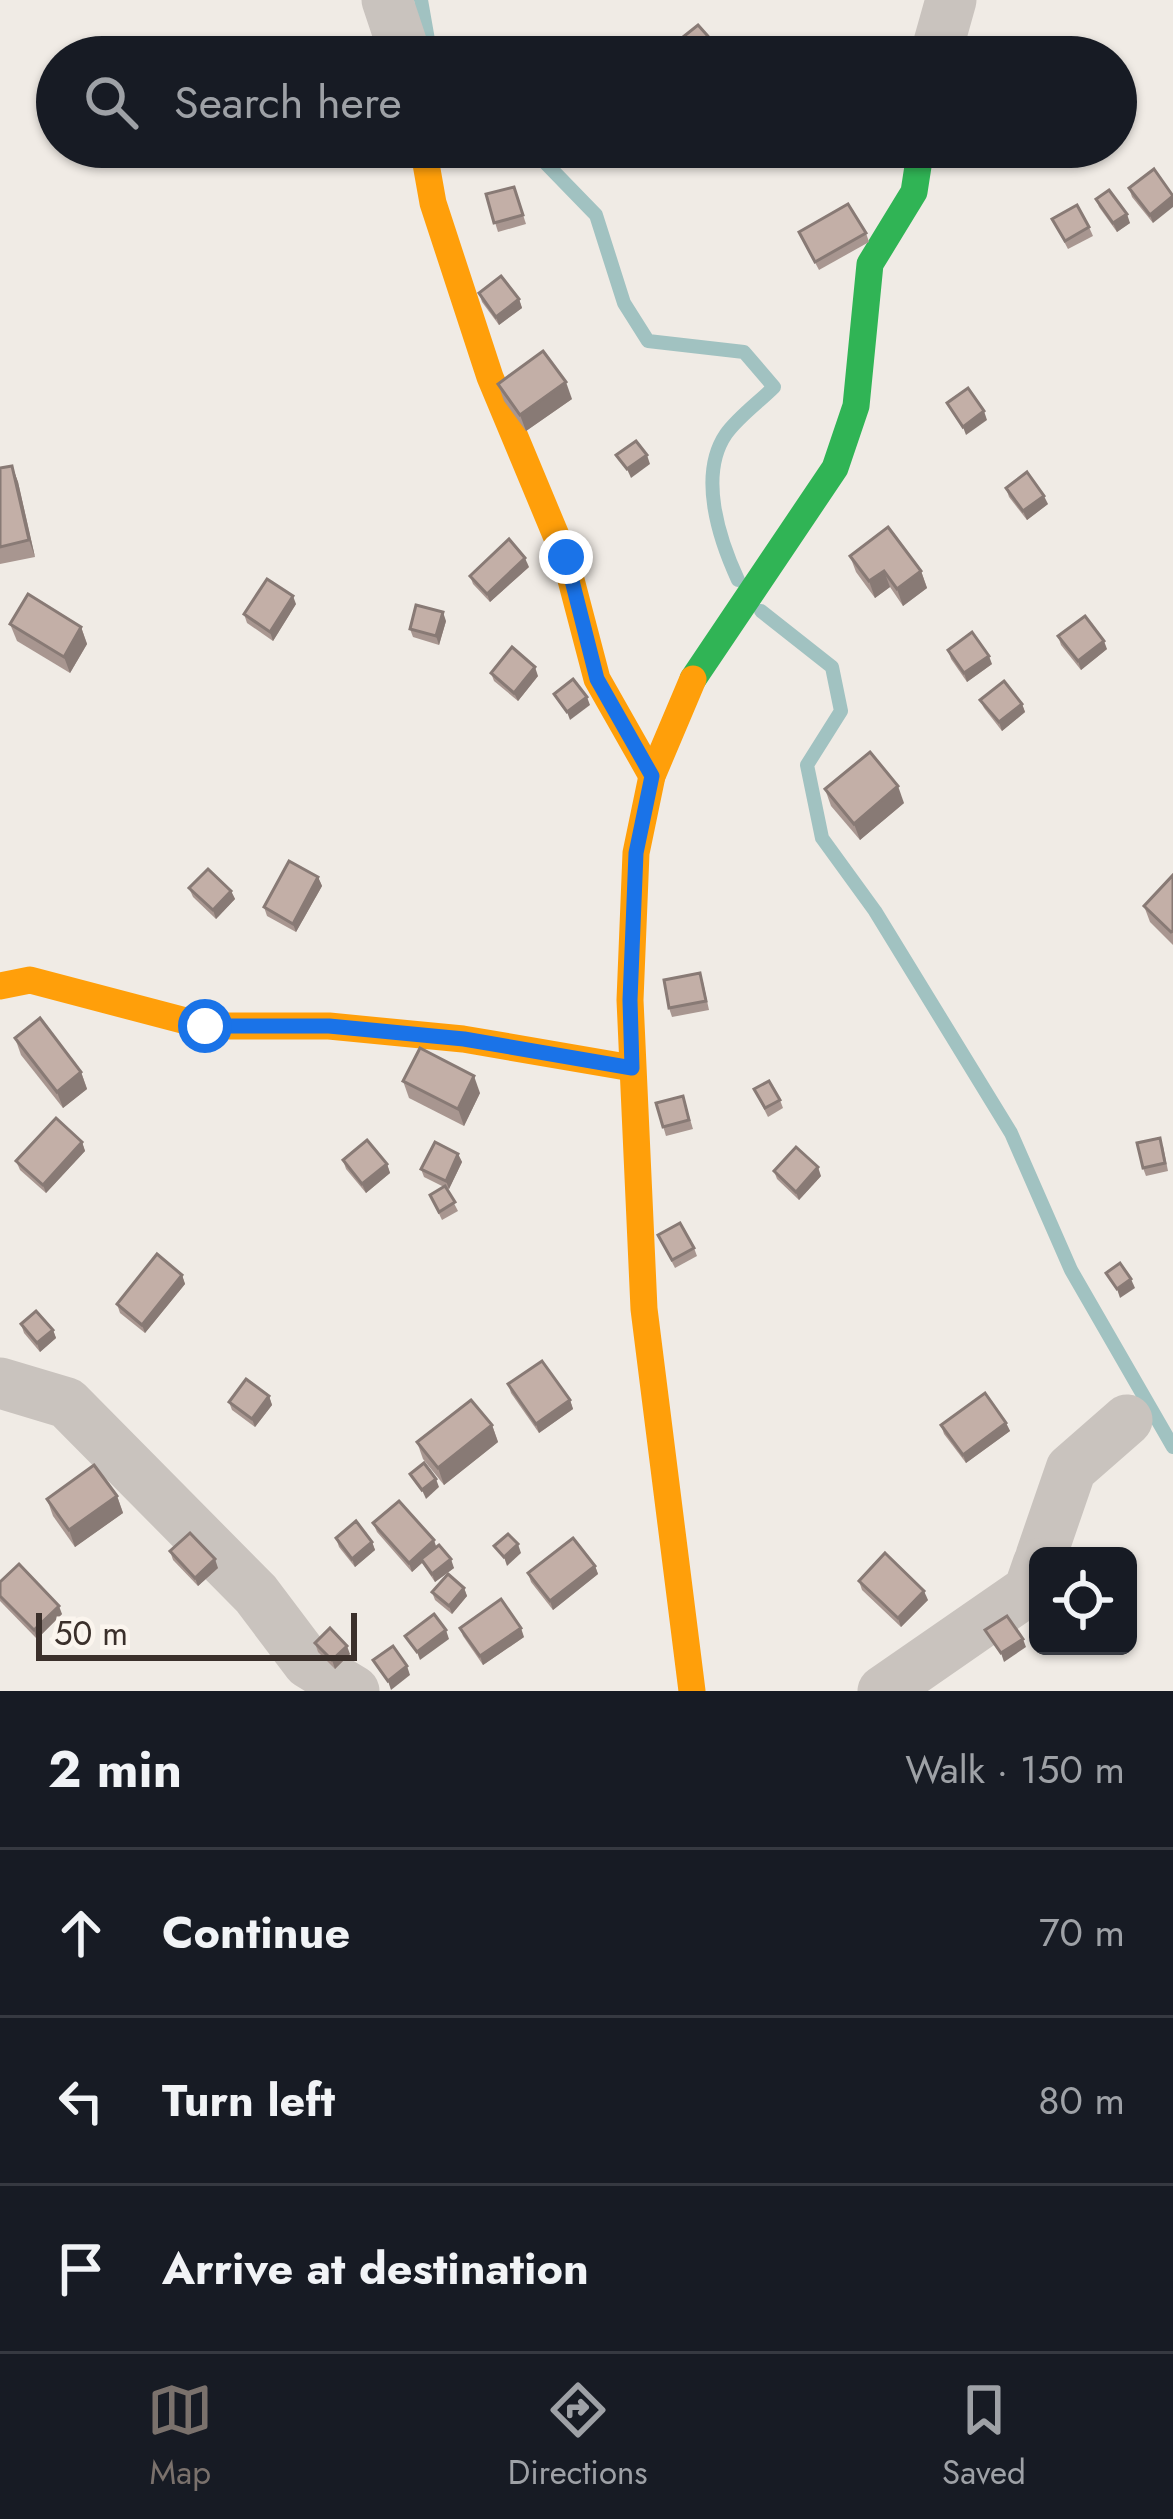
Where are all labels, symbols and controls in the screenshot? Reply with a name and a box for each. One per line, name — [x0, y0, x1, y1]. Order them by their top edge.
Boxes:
search box — [36, 36, 1137, 168]
icon: search — [78, 69, 144, 135]
text: Search here — [174, 70, 402, 135]
route end — [539, 530, 593, 584]
route start — [178, 999, 232, 1053]
map controls — [1029, 1547, 1137, 1655]
button: locate — [1029, 1547, 1137, 1655]
scale bar — [36, 1607, 357, 1660]
text: 50 m — [54, 1610, 128, 1657]
text: 2 min — [48, 1732, 182, 1806]
text: Walk · 150 m — [905, 1741, 1125, 1798]
icon: ahead — [48, 1900, 114, 1966]
text: Continue — [162, 1900, 350, 1965]
text: 70 m — [1039, 1904, 1125, 1961]
icon: left — [48, 2068, 114, 2134]
text: Turn left — [162, 2068, 335, 2133]
text: 80 m — [1038, 2072, 1125, 2129]
icon: arrive — [48, 2236, 114, 2302]
text: Arrive at destination — [162, 2236, 589, 2301]
tab: Map — [147, 2377, 213, 2496]
tab: Directions — [508, 2377, 648, 2496]
tab: Saved — [942, 2377, 1026, 2496]

